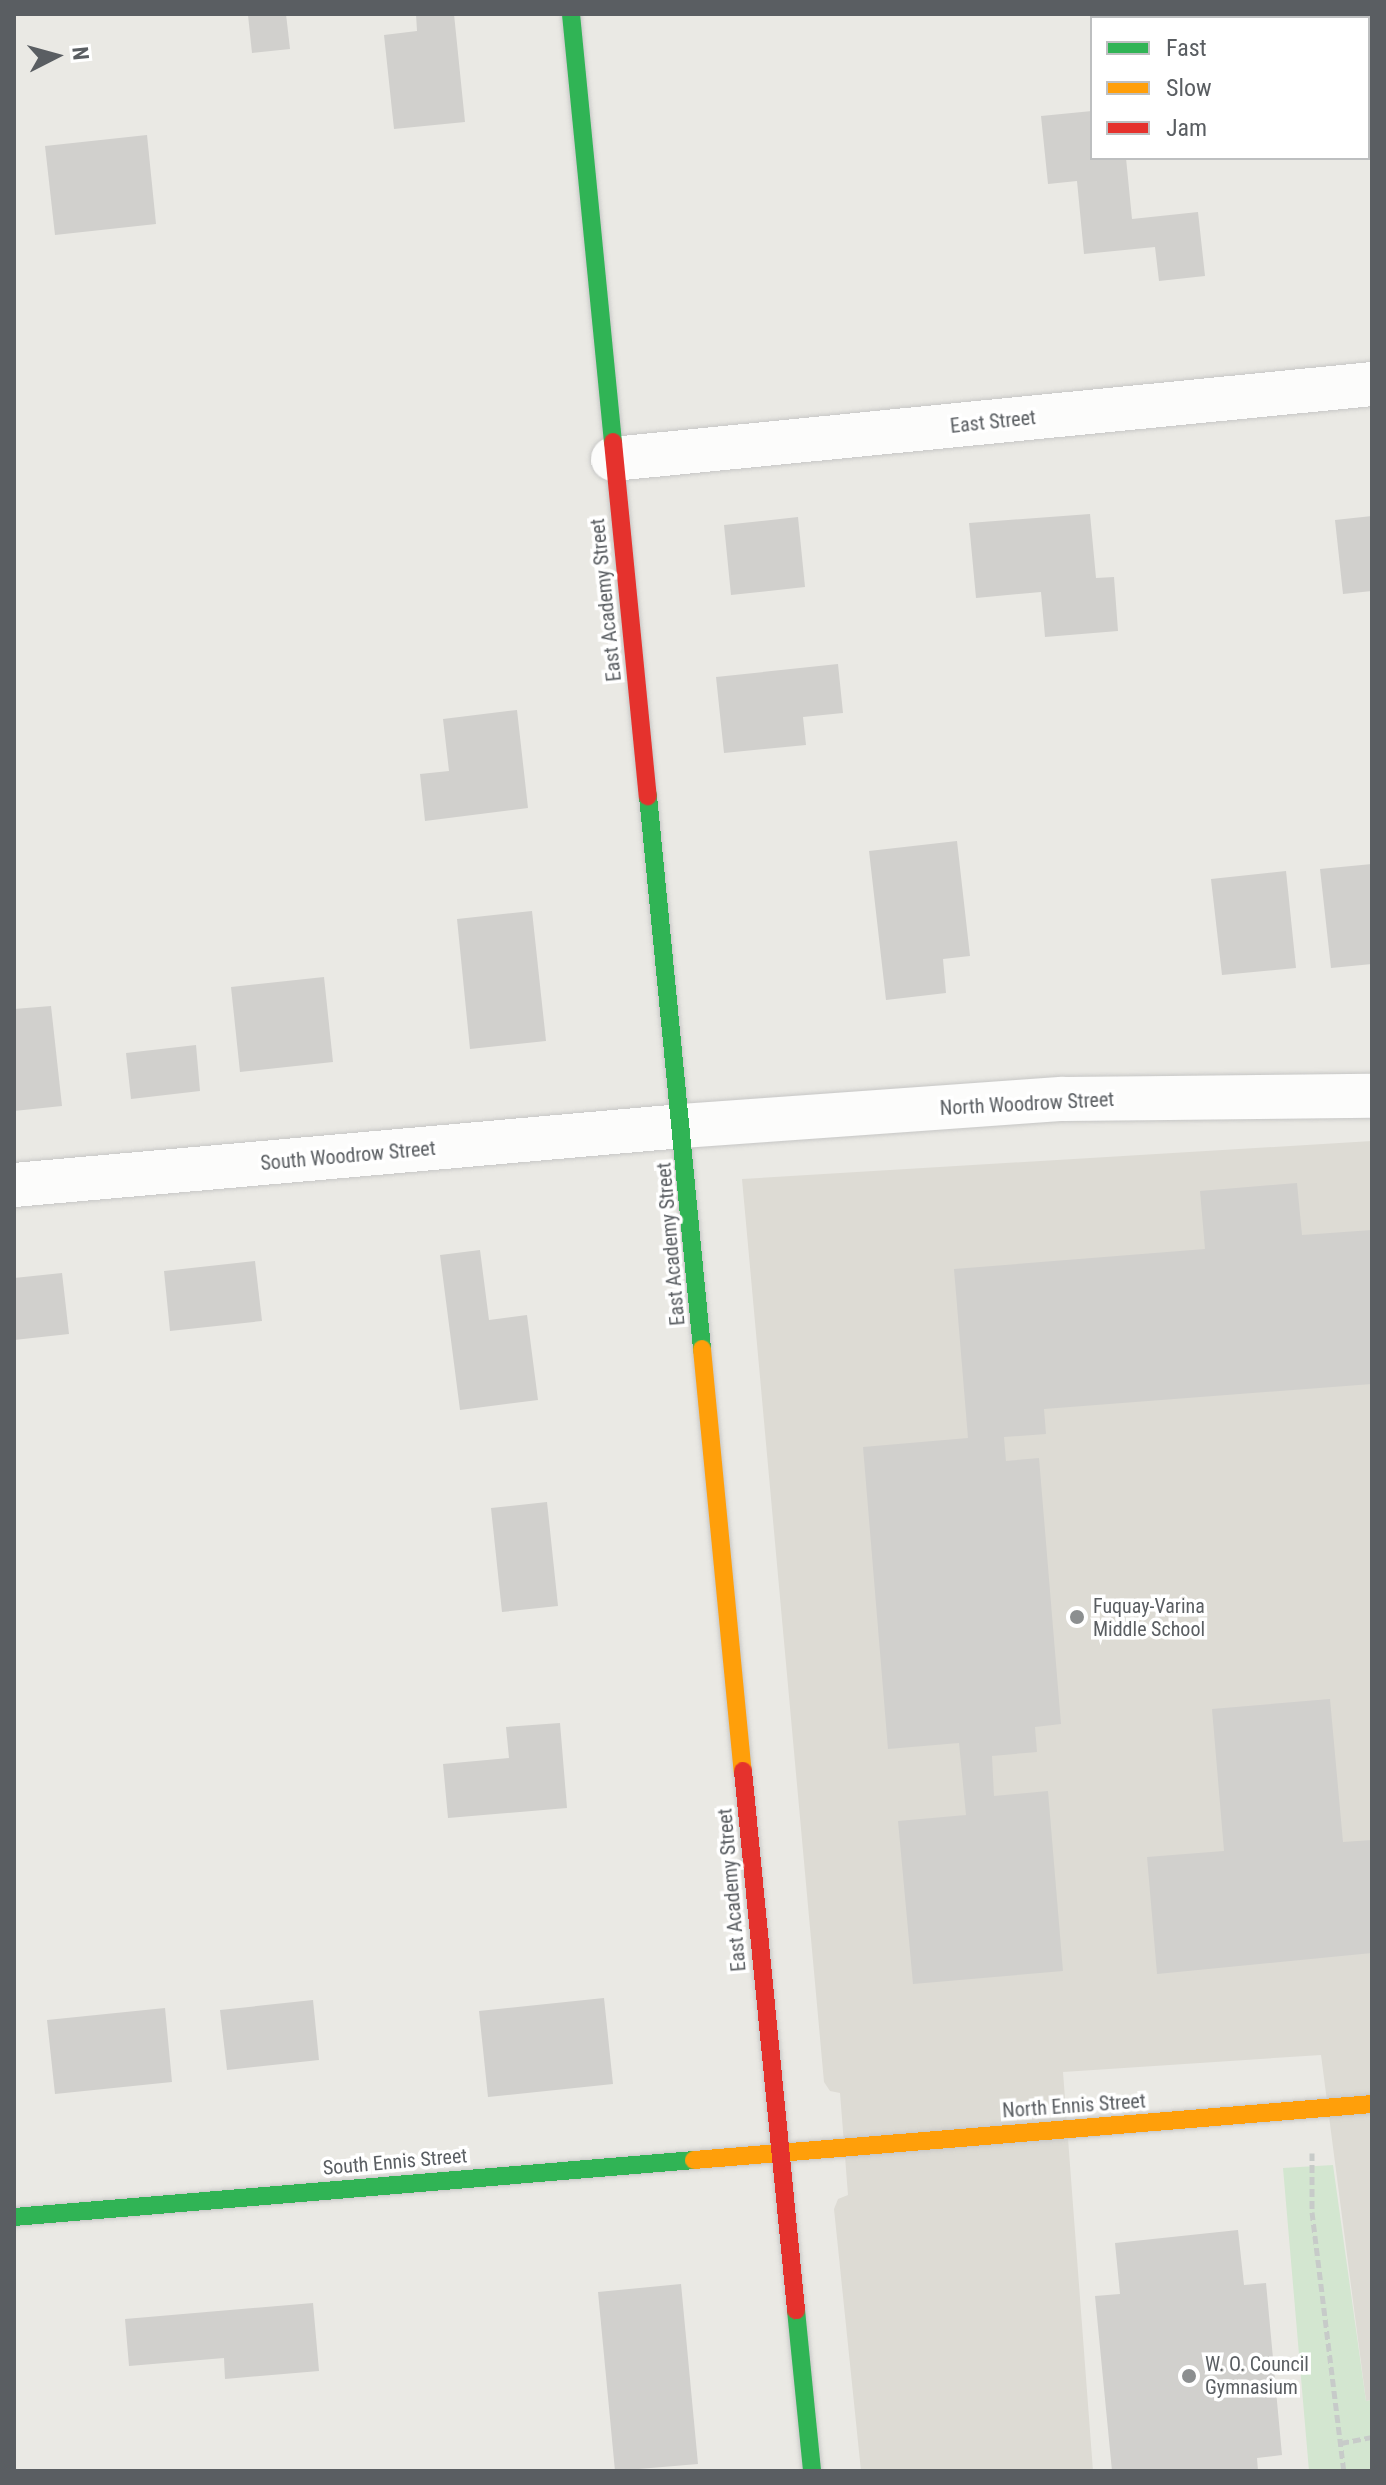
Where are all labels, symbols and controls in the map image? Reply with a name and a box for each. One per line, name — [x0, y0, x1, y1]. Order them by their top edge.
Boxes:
north arrow — [16, 16, 96, 96]
legend — [1090, 16, 1370, 160]
text: Fast — [1166, 34, 1207, 62]
text: N — [67, 45, 94, 61]
text: Slow — [1166, 74, 1212, 102]
text: Jam — [1166, 114, 1207, 142]
street label: East Street — [949, 406, 1037, 438]
street label: East Academy Street — [586, 517, 626, 683]
street label: North Woodrow Street — [939, 1087, 1115, 1121]
street label: South Woodrow Street — [260, 1136, 436, 1176]
street label: East Academy Street — [652, 1161, 690, 1327]
place label: Fuquay-Varina Middle School — [1093, 1594, 1205, 1641]
marker: Fuquay-Varina Middle School — [1068, 1608, 1086, 1626]
street label: East Academy Street — [713, 1807, 751, 1973]
street label: North Ennis Street — [1002, 2089, 1146, 2123]
street label: South Ennis Street — [322, 2144, 468, 2180]
place label: W. O. Council Gymnasium — [1205, 2352, 1309, 2399]
marker: W. O. Council Gymnasium — [1180, 2367, 1198, 2385]

